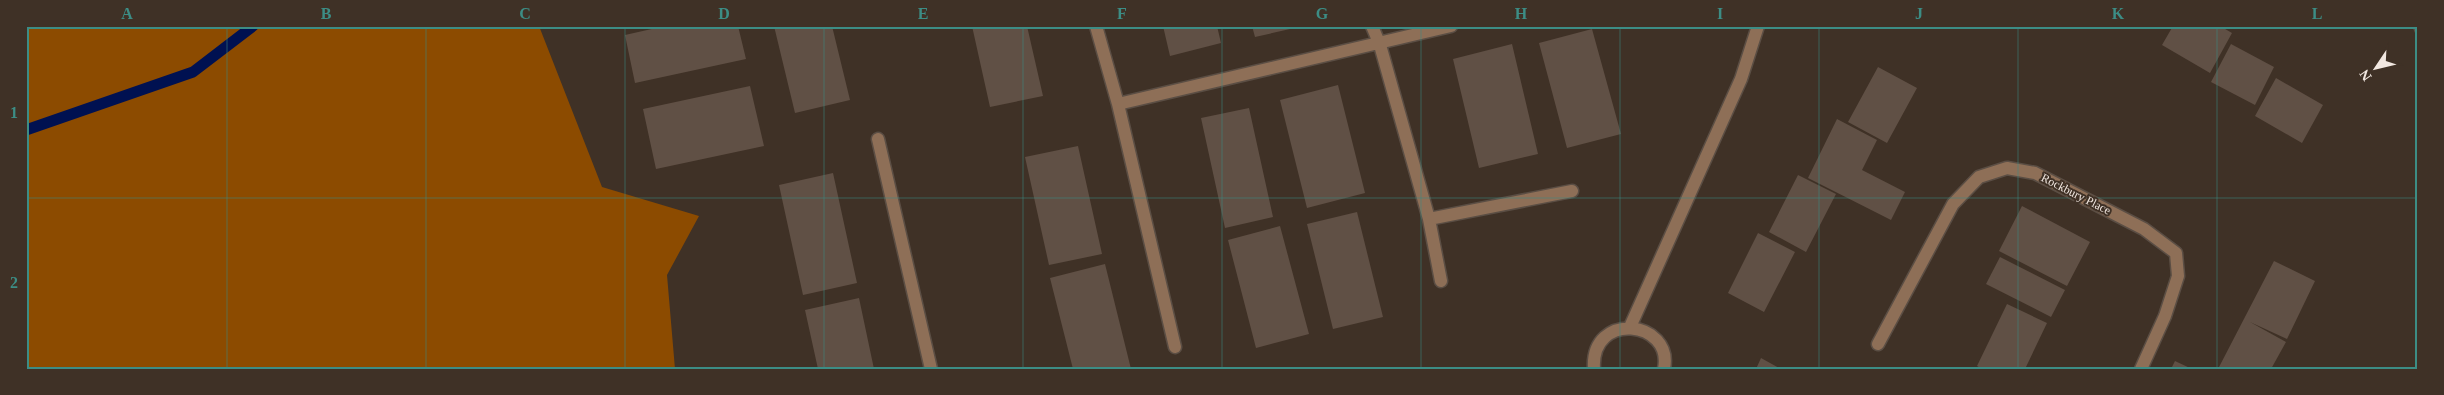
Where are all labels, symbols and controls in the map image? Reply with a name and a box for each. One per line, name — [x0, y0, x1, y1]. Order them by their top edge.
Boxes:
text: A — [121, 5, 133, 22]
text: B — [321, 5, 332, 22]
text: C — [519, 5, 531, 22]
text: D — [718, 5, 730, 22]
text: E — [918, 5, 928, 22]
text: F — [1117, 5, 1127, 22]
text: G — [1316, 5, 1329, 22]
text: H — [1515, 5, 1528, 22]
text: I — [1717, 5, 1723, 22]
text: J — [1915, 5, 1923, 22]
text: K — [2112, 5, 2125, 22]
text: L — [2312, 5, 2322, 22]
north arrow — [2352, 42, 2402, 92]
text: N — [2357, 67, 2375, 84]
text: 1 — [10, 104, 18, 121]
street label: Rockbury Place — [2039, 170, 2113, 218]
text: 2 — [10, 274, 18, 291]

